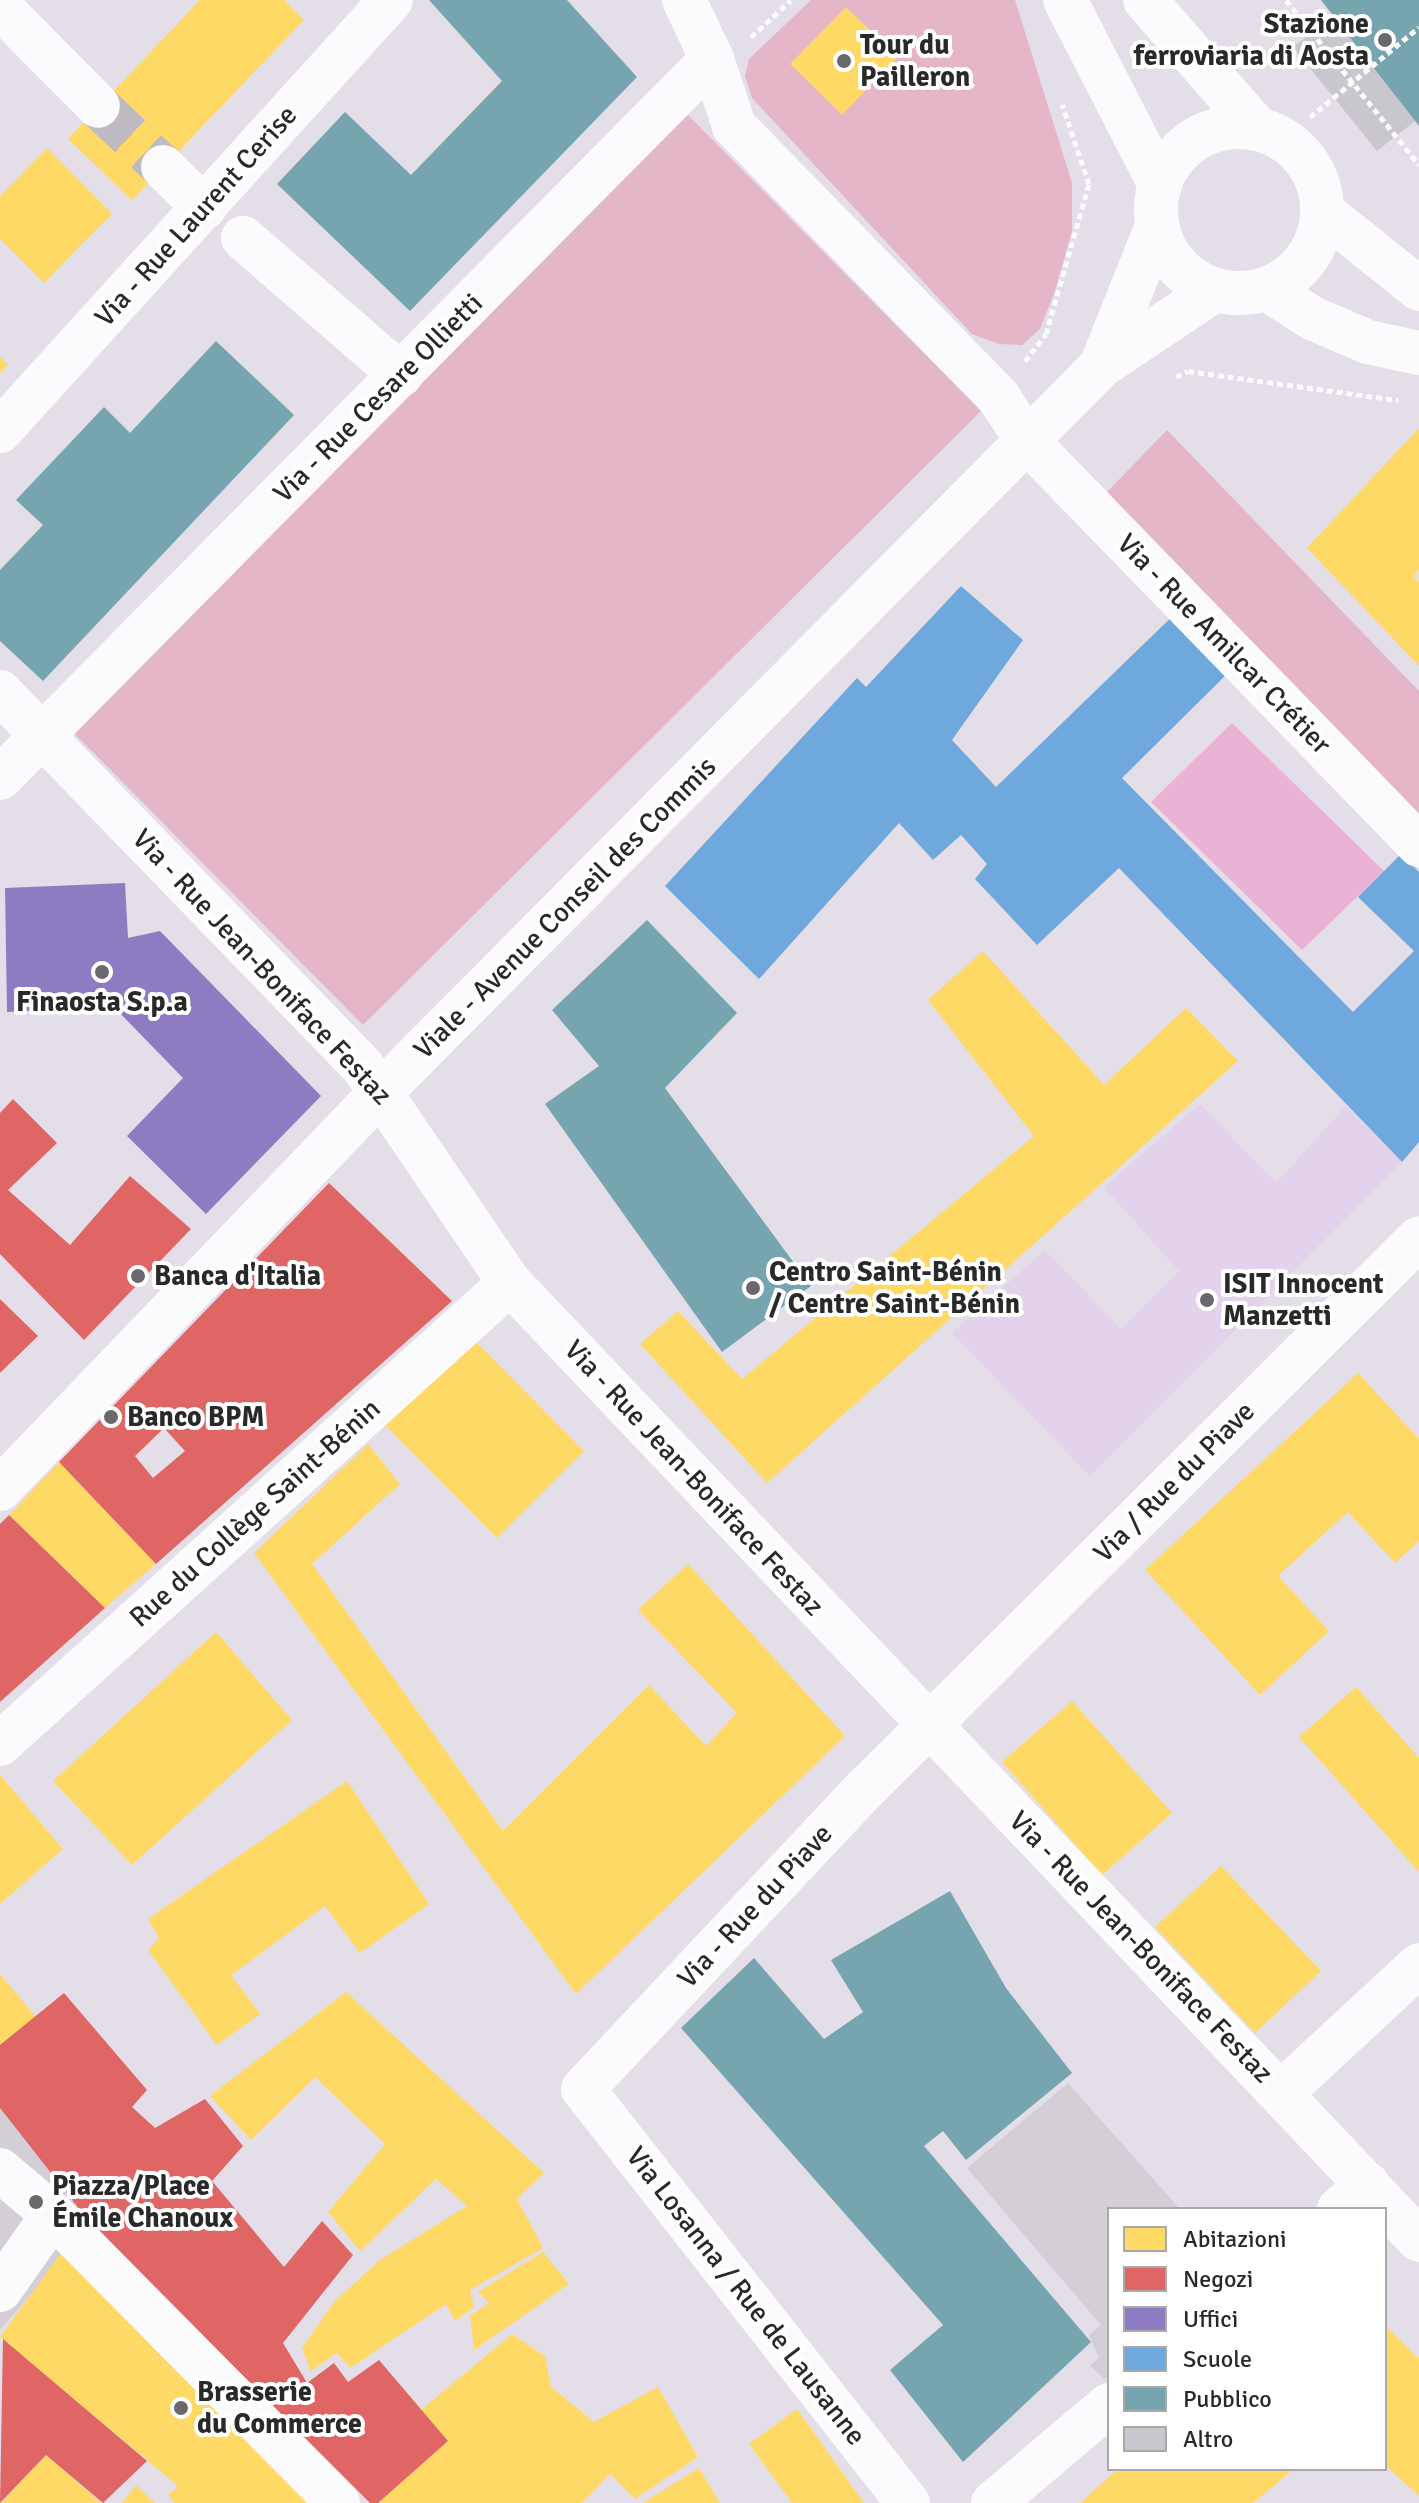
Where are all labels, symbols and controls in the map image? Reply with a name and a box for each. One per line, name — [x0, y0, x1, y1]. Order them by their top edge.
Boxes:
place label: Stazione ferroviaria di Aosta — [1134, 7, 1369, 73]
place label: Tour du Pailleron — [860, 28, 970, 94]
marker: Stazione ferroviaria di Aosta — [1376, 31, 1394, 49]
marker: Tour du Pailleron — [835, 52, 853, 70]
street label: Via - Rue Laurent Cerise — [88, 99, 304, 333]
street label: Via - Rue Cesare Ollietti — [266, 286, 490, 510]
street label: Via - Rue Amilcar Crétier — [1110, 527, 1338, 761]
street label: Viale - Avenue Conseil des Commis — [407, 750, 723, 1066]
street label: Via - Rue Jean-Boniface Festaz — [125, 822, 399, 1112]
marker: Finaosta S.p.a — [93, 963, 111, 981]
place label: Finaosta S.p.a — [16, 985, 188, 1019]
place label: Centro Saint-Bénin / Centre Saint-Bénin — [769, 1255, 1020, 1321]
place label: Banca d'Italia — [154, 1259, 321, 1293]
marker: Banca d'Italia — [129, 1267, 147, 1285]
place label: ISIT Innocent Manzetti — [1223, 1267, 1384, 1333]
marker: Centro Saint-Bénin / Centre Saint-Bénin — [744, 1279, 762, 1297]
marker: ISIT Innocent Manzetti — [1198, 1291, 1216, 1309]
street label: Via - Rue Jean-Boniface Festaz — [557, 1333, 831, 1623]
street label: Rue du Collège Saint-Bénin — [123, 1392, 387, 1634]
street label: Via / Rue du Piave — [1087, 1395, 1261, 1569]
place label: Banco BPM — [127, 1400, 264, 1434]
marker: Banco BPM — [102, 1408, 120, 1426]
street label: Via - Rue Jean-Boniface Festaz — [1002, 1804, 1280, 2090]
street label: Via - Rue du Piave — [671, 1817, 839, 1995]
street label: Via Losanna / Rue de Lausanne — [619, 2140, 873, 2452]
place label: Piazza/Place Émile Chanoux — [52, 2169, 233, 2235]
marker: Piazza/Place Émile Chanoux — [27, 2193, 45, 2211]
legend — [1107, 2207, 1387, 2471]
text: Abitazioni — [1183, 2224, 1287, 2254]
text: Negozi — [1183, 2264, 1253, 2294]
text: Uffici — [1183, 2304, 1238, 2334]
text: Scuole — [1183, 2344, 1252, 2374]
place label: Brasserie du Commerce — [197, 2375, 362, 2441]
text: Pubblico — [1183, 2384, 1272, 2414]
marker: Brasserie du Commerce — [172, 2399, 190, 2417]
text: Altro — [1183, 2424, 1233, 2454]

